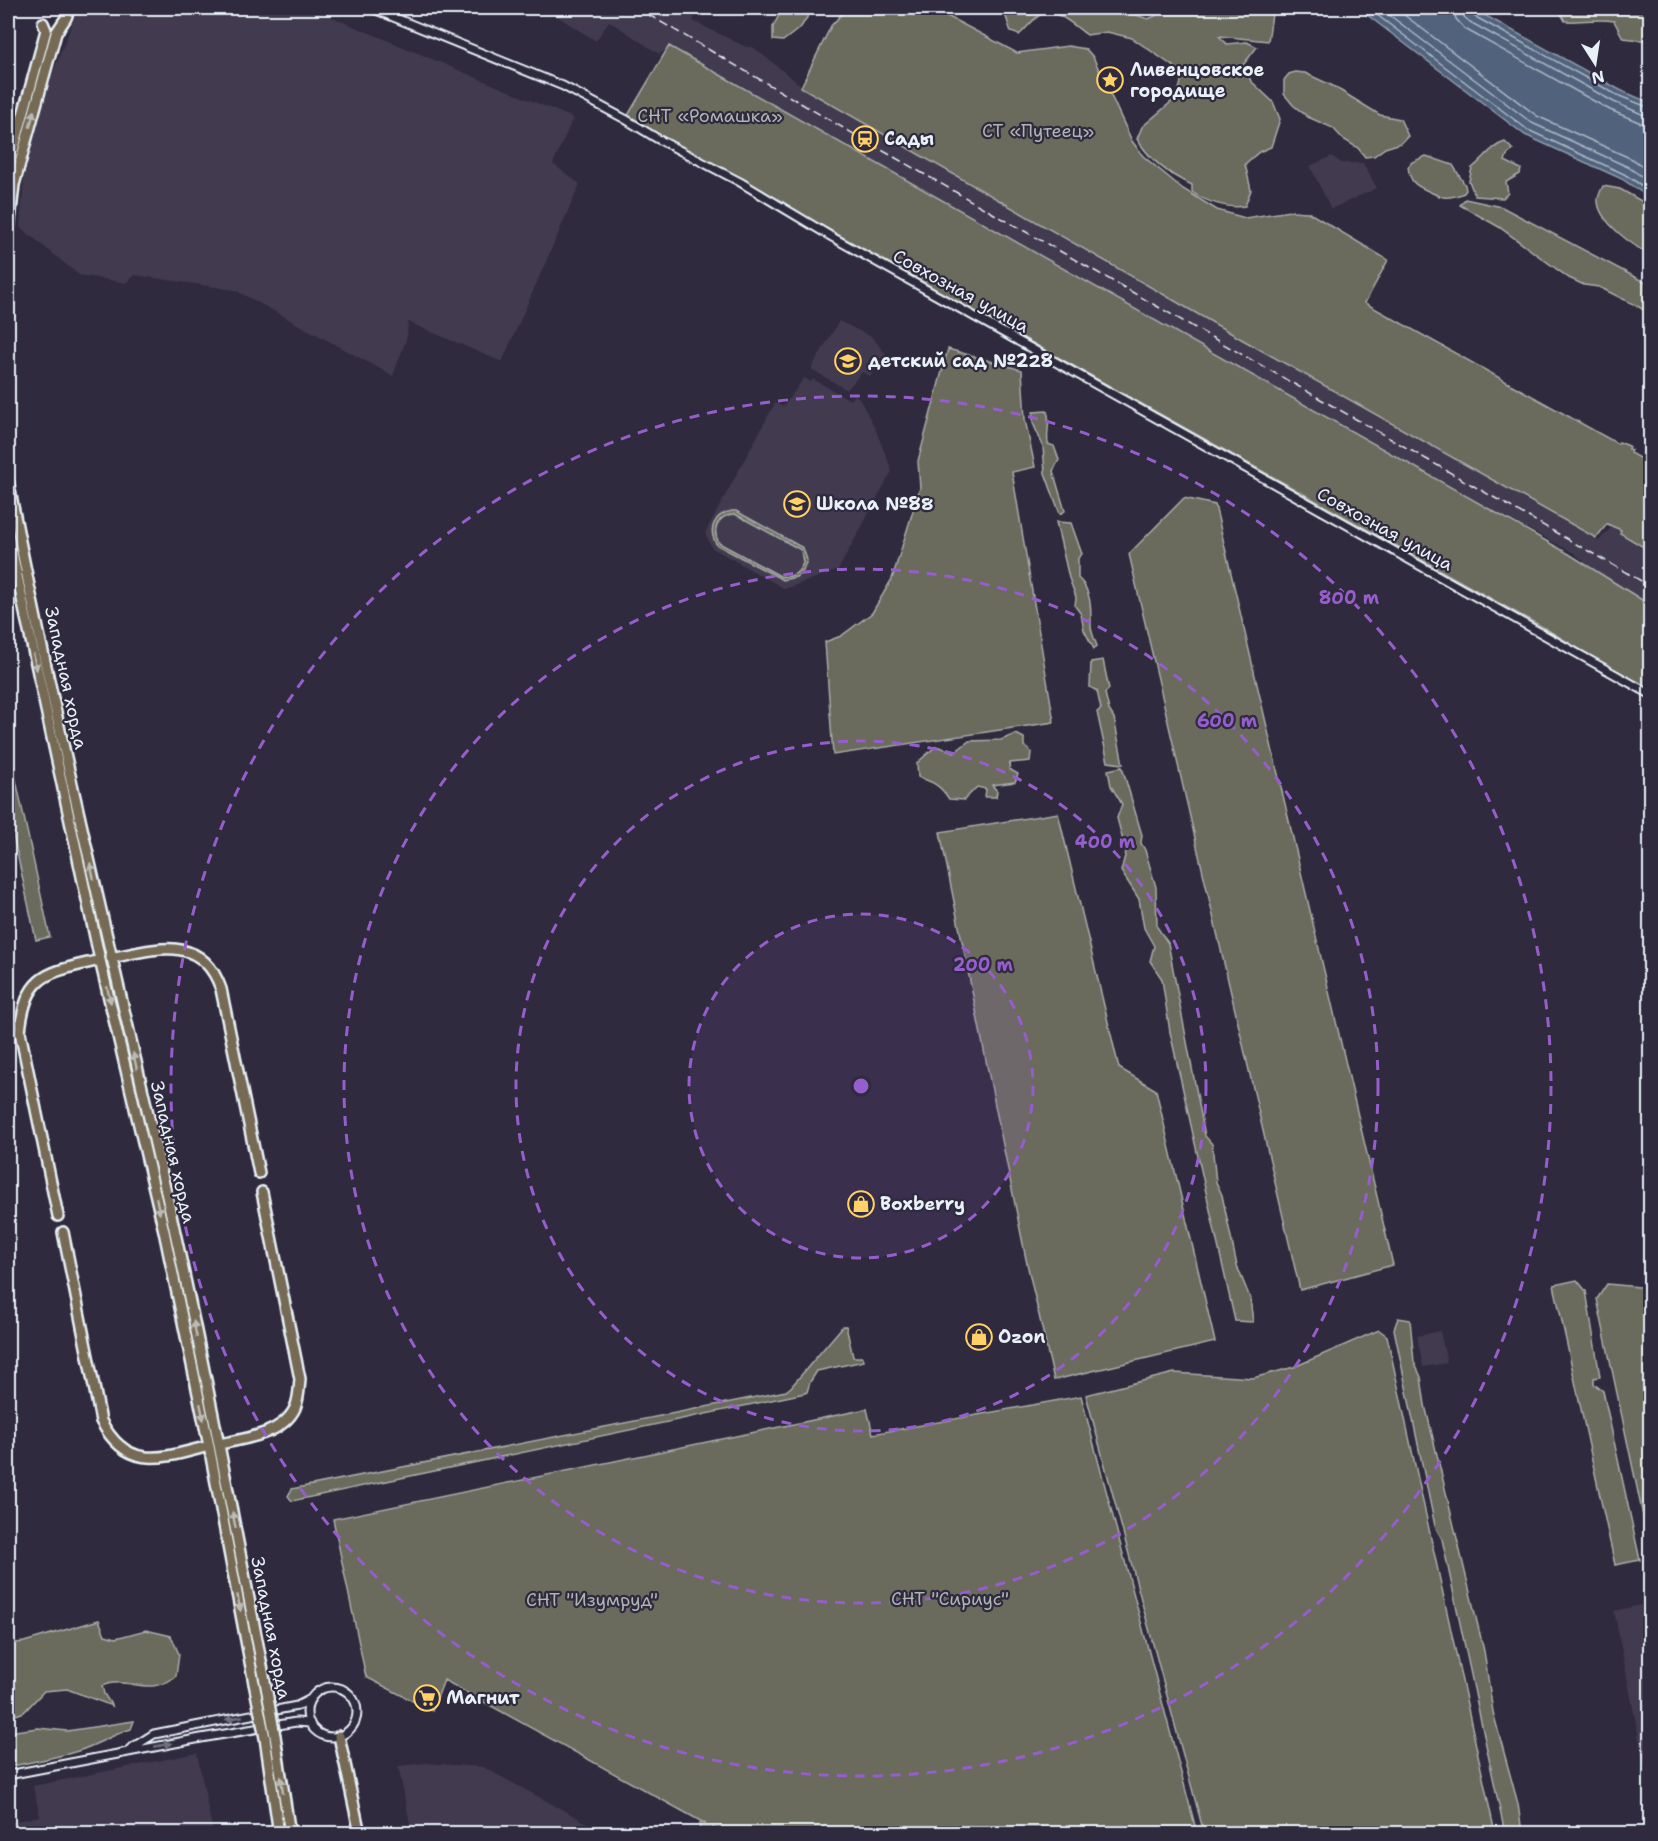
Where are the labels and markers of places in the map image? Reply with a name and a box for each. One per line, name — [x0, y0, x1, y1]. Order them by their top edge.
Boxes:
place label: Ливенцовское городище — [1130, 58, 1265, 103]
place icon: Ливенцовское городище — [1095, 65, 1125, 95]
station icon: Сады — [850, 124, 880, 154]
place label: Сады — [884, 127, 934, 151]
school or university icon: детский сад №228 — [833, 346, 863, 376]
place label: детский сад №228 — [868, 349, 1053, 373]
school or university icon: Школа №88 — [782, 489, 812, 519]
place label: Школа №88 — [816, 492, 933, 516]
centre of rings — [851, 1076, 871, 1096]
shop icon: Boxberry — [846, 1189, 876, 1219]
place label: Boxberry — [880, 1192, 965, 1216]
shop icon: Ozon — [964, 1322, 994, 1352]
place label: Ozon — [998, 1325, 1045, 1349]
supermarket icon: Магнит — [412, 1683, 442, 1713]
place label: Магнит — [446, 1686, 520, 1710]

